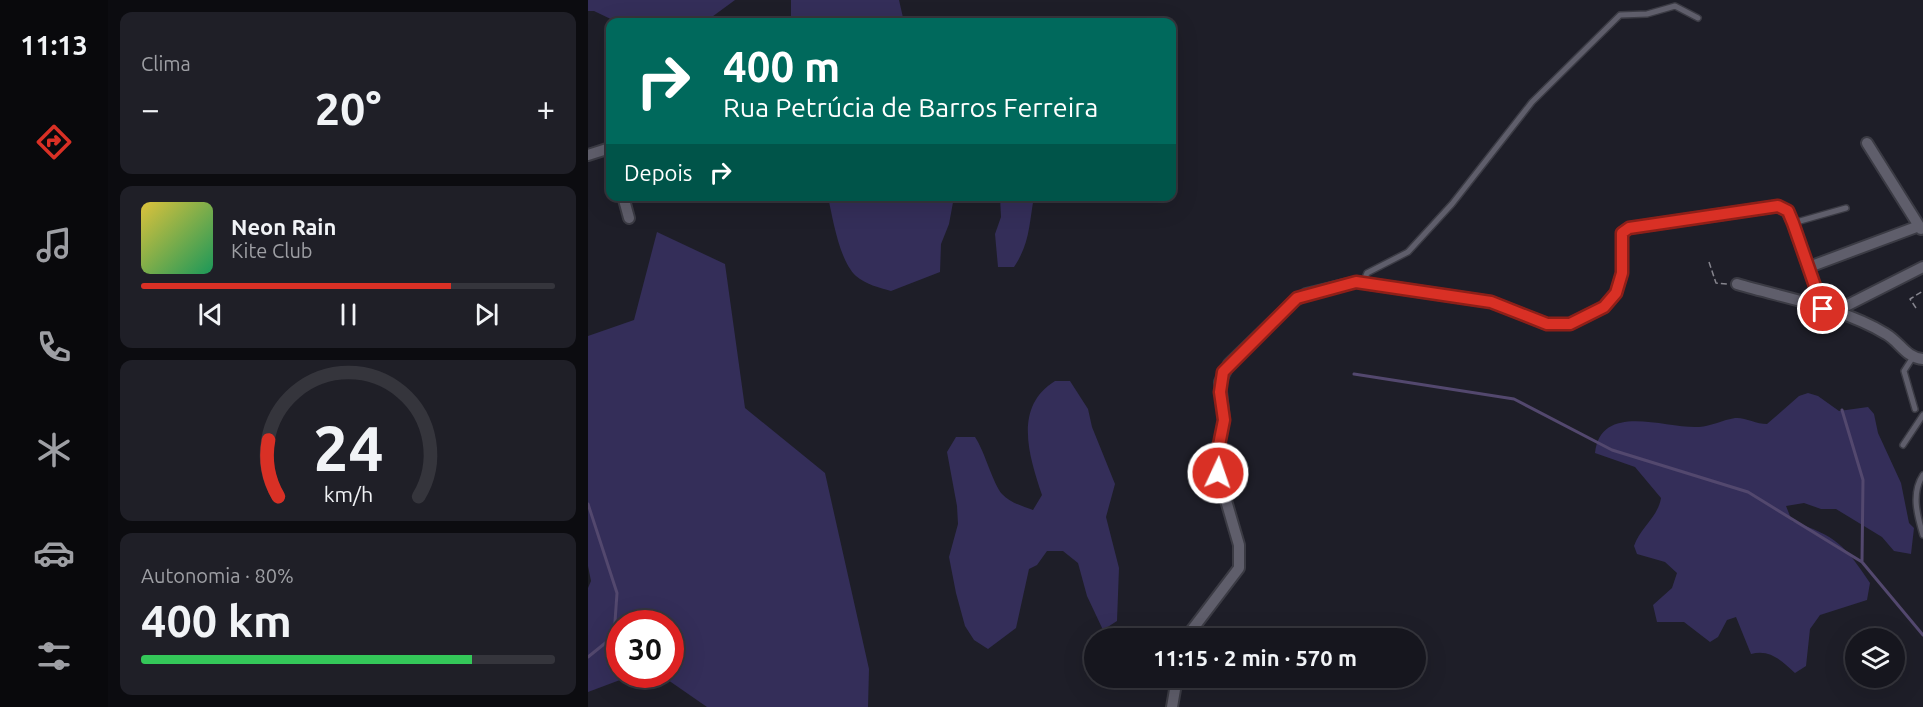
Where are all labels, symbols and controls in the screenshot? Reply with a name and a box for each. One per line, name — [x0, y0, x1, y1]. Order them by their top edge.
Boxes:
text: 11:13 — [20, 30, 88, 60]
icon: right — [624, 42, 702, 120]
text: 400 m — [723, 43, 840, 90]
text: Clima — [141, 52, 191, 75]
text: 20° — [315, 83, 381, 134]
text: − — [141, 90, 160, 127]
text: + — [536, 90, 555, 127]
text: Rua Petrúcia de Barros Ferreira — [723, 92, 1098, 122]
icon: directions — [33, 121, 75, 163]
icon: right — [704, 156, 737, 189]
text: Depois — [624, 160, 692, 185]
text: Neon Rain — [231, 214, 336, 239]
icon: music — [33, 224, 75, 266]
text: Kite Club — [231, 239, 313, 262]
pin — [1797, 283, 1848, 334]
icon: arrive — [1806, 292, 1839, 325]
icon: previous — [194, 298, 227, 331]
icon: pause — [332, 298, 365, 331]
icon: next — [470, 298, 503, 331]
icon: phone — [33, 326, 75, 368]
text: 24 — [313, 414, 383, 484]
icon: climate — [33, 429, 75, 471]
position arrow — [1186, 441, 1250, 505]
text: km/h — [323, 483, 373, 507]
icon: car — [33, 532, 75, 574]
text: Autonomia · 80% — [141, 564, 294, 587]
text: 400 km — [141, 595, 292, 646]
speed limit sign: 30 — [606, 610, 684, 688]
map controls — [1845, 628, 1905, 688]
button: layers — [1845, 628, 1905, 688]
icon: filters — [33, 635, 75, 677]
text: 11:15 · 2 min · 570 m — [1153, 645, 1357, 670]

